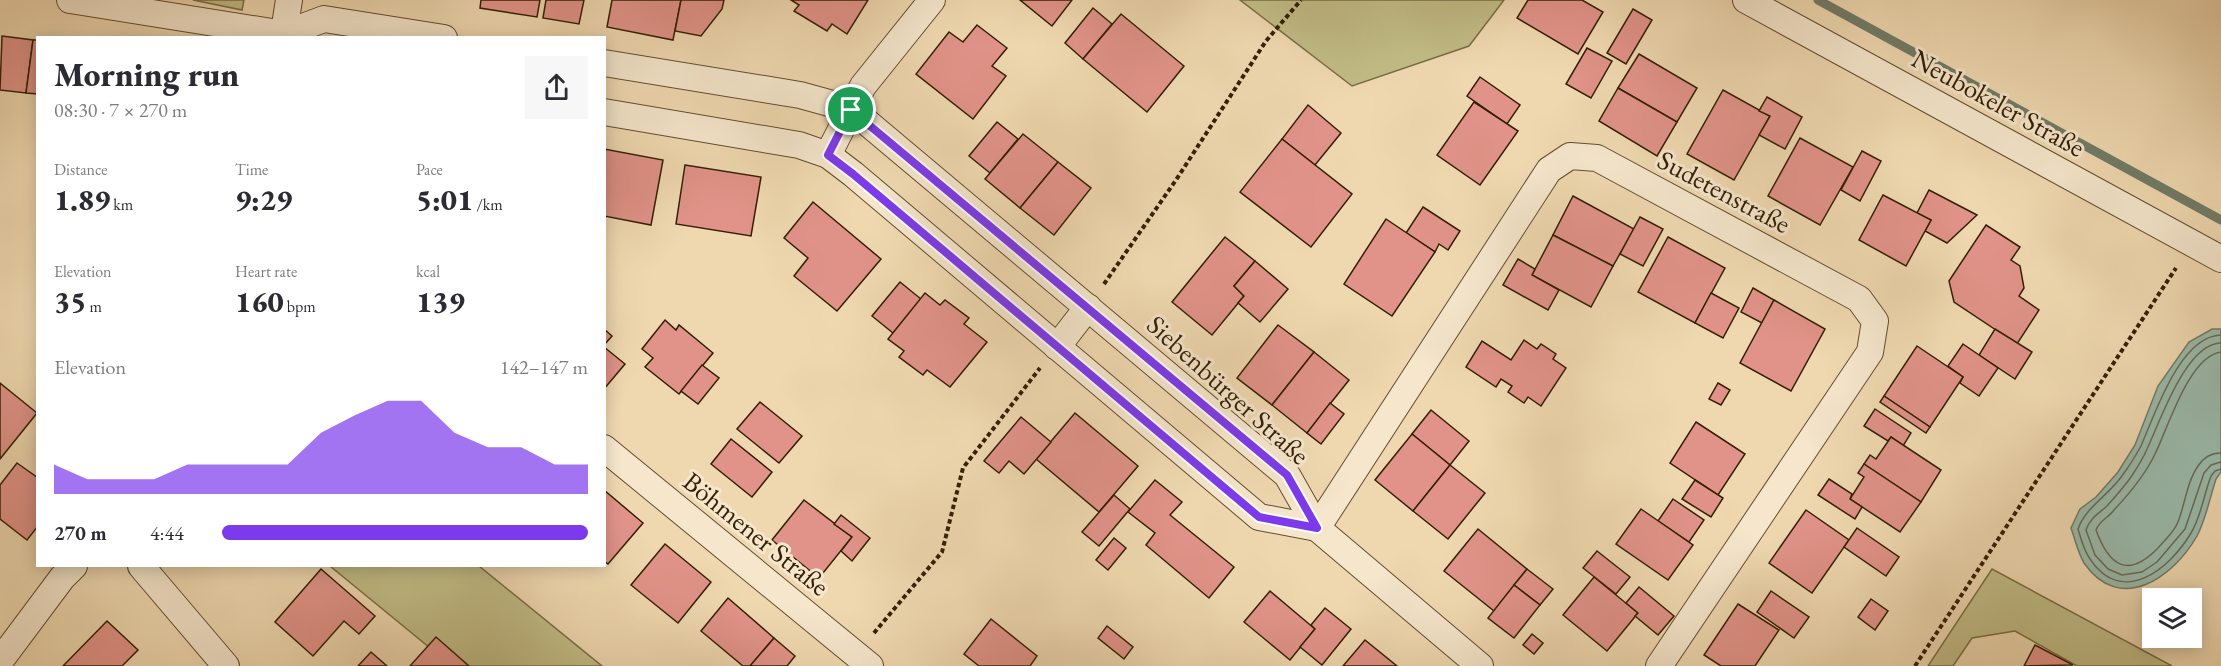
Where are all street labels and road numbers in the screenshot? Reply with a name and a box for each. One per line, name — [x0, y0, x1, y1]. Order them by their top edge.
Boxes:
street label: Neubokeler Straße — [1906, 41, 2091, 165]
street label: Sudetenstraße — [1652, 142, 1797, 241]
street label: Siebenbürger Straße — [1140, 307, 1317, 472]
street label: Böhmener Straße — [676, 464, 837, 603]

